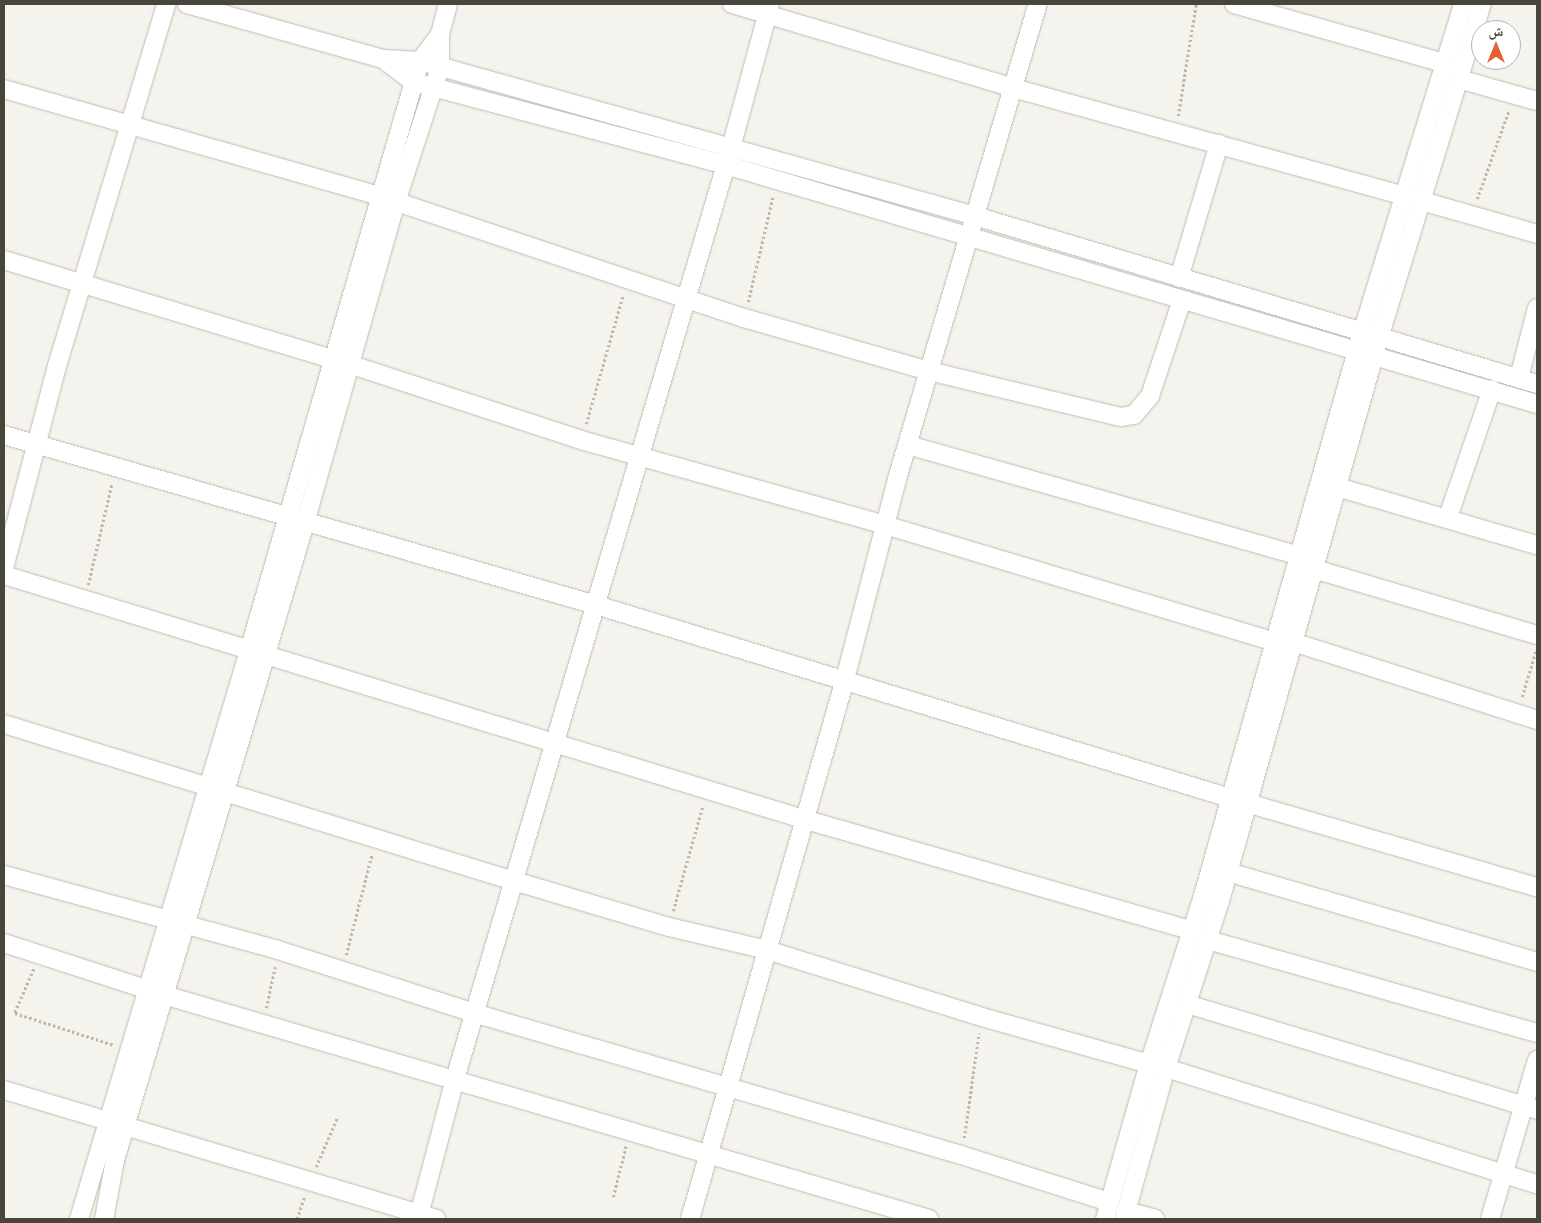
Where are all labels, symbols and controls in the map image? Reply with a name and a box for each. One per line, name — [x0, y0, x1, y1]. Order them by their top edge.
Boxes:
north arrow — [1471, 20, 1521, 70]
text: ش — [1489, 21, 1503, 40]

